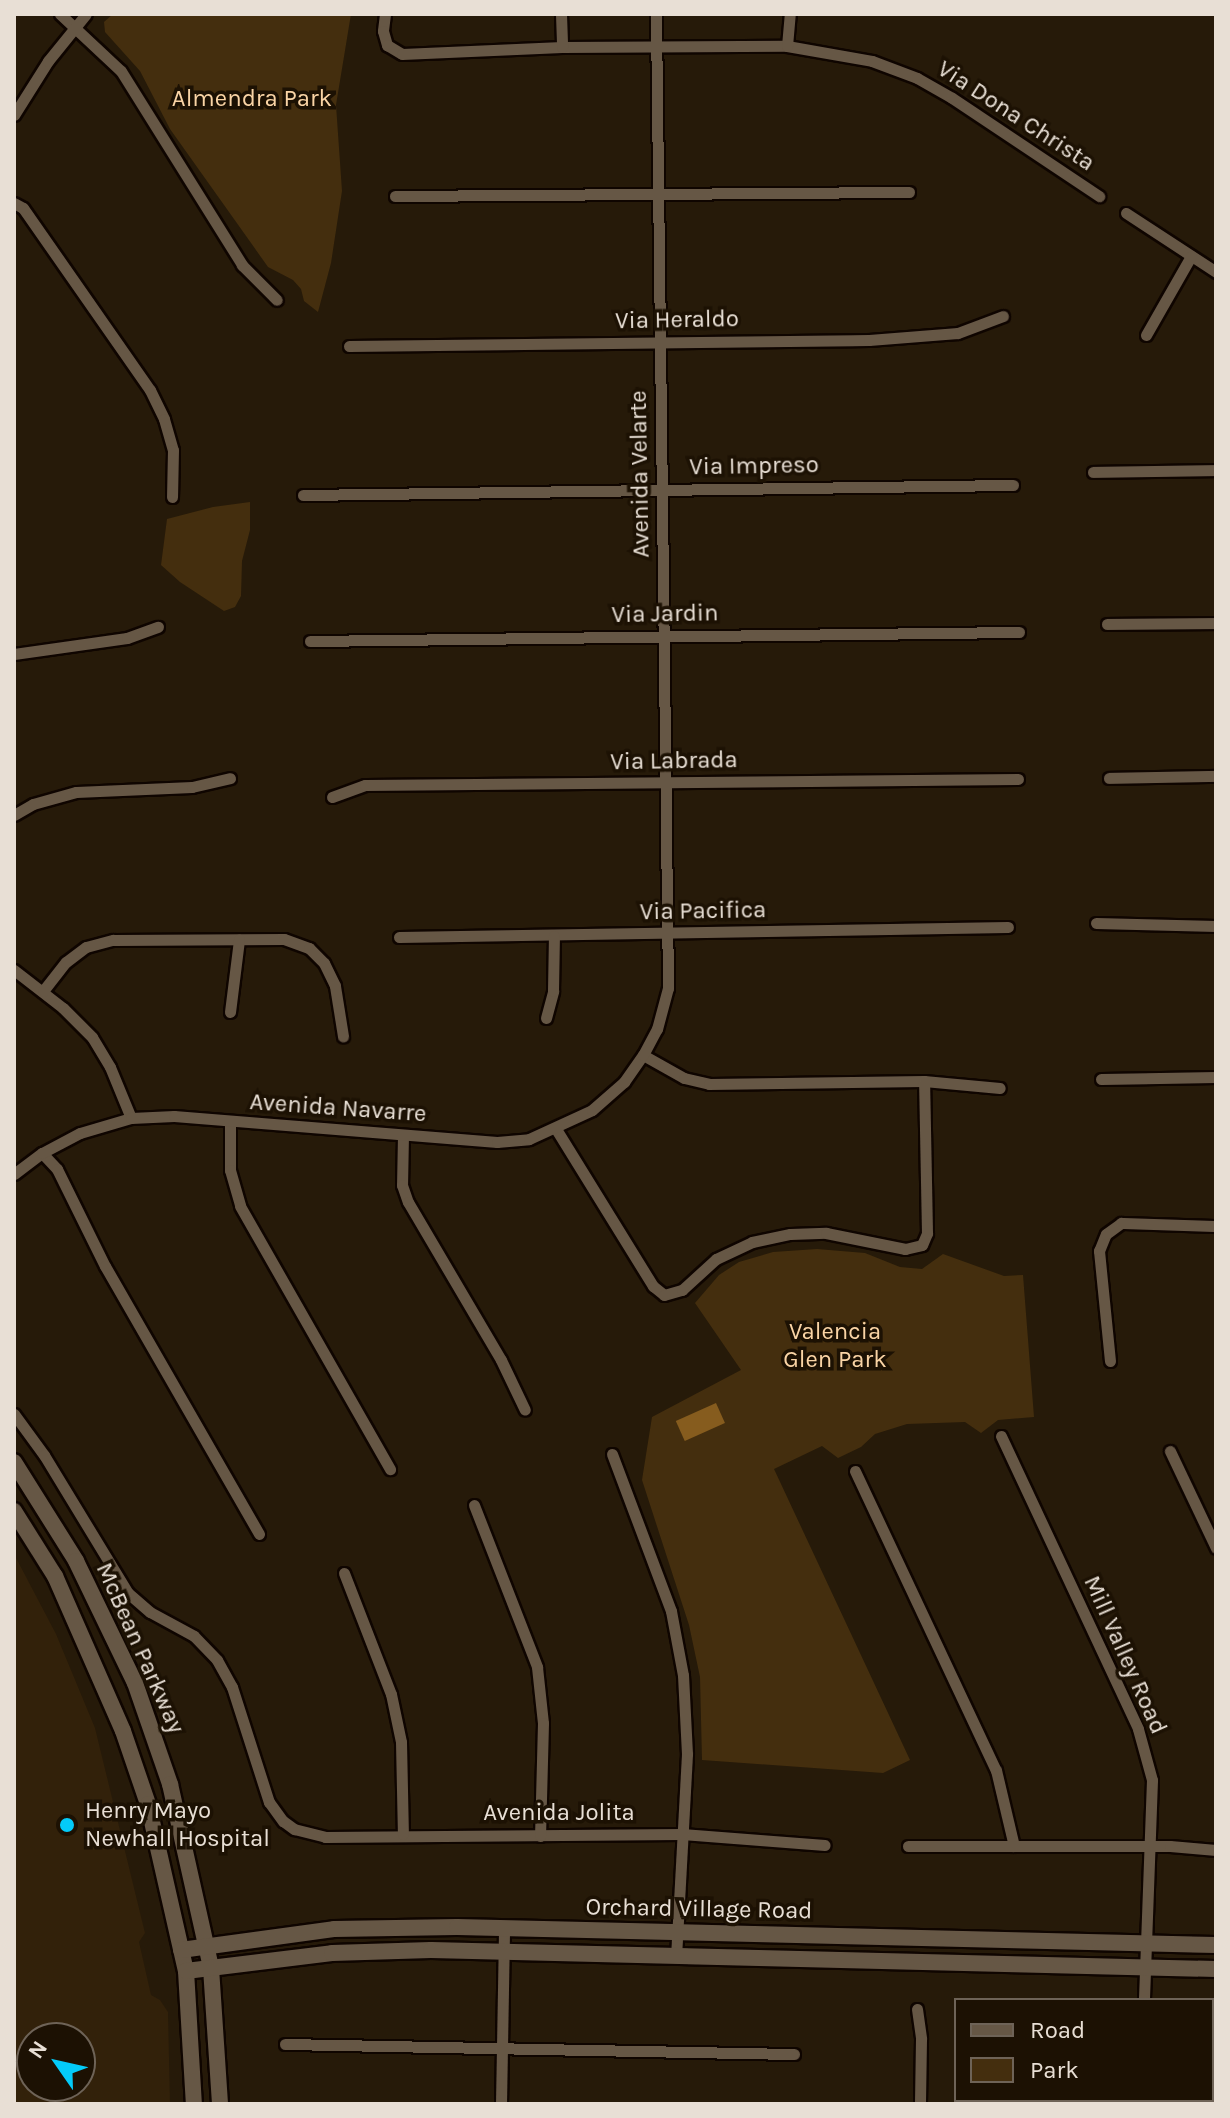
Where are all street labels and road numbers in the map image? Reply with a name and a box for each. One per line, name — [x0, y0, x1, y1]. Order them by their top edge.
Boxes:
street label: Via Dona Christa — [932, 54, 1100, 178]
street label: Via Heraldo — [615, 305, 739, 335]
street label: Avenida Velarte — [624, 390, 656, 558]
street label: Via Impreso — [689, 450, 819, 482]
street label: Via Jardin — [611, 599, 719, 629]
street label: Via Labrada — [610, 745, 738, 777]
street label: Via Pacifica — [639, 895, 767, 927]
street label: Avenida Navarre — [249, 1087, 427, 1129]
street label: McBean Parkway — [89, 1558, 191, 1738]
street label: Mill Valley Road — [1077, 1571, 1173, 1739]
street label: Avenida Jolita — [483, 1799, 635, 1827]
street label: Orchard Village Road — [585, 1893, 813, 1925]

